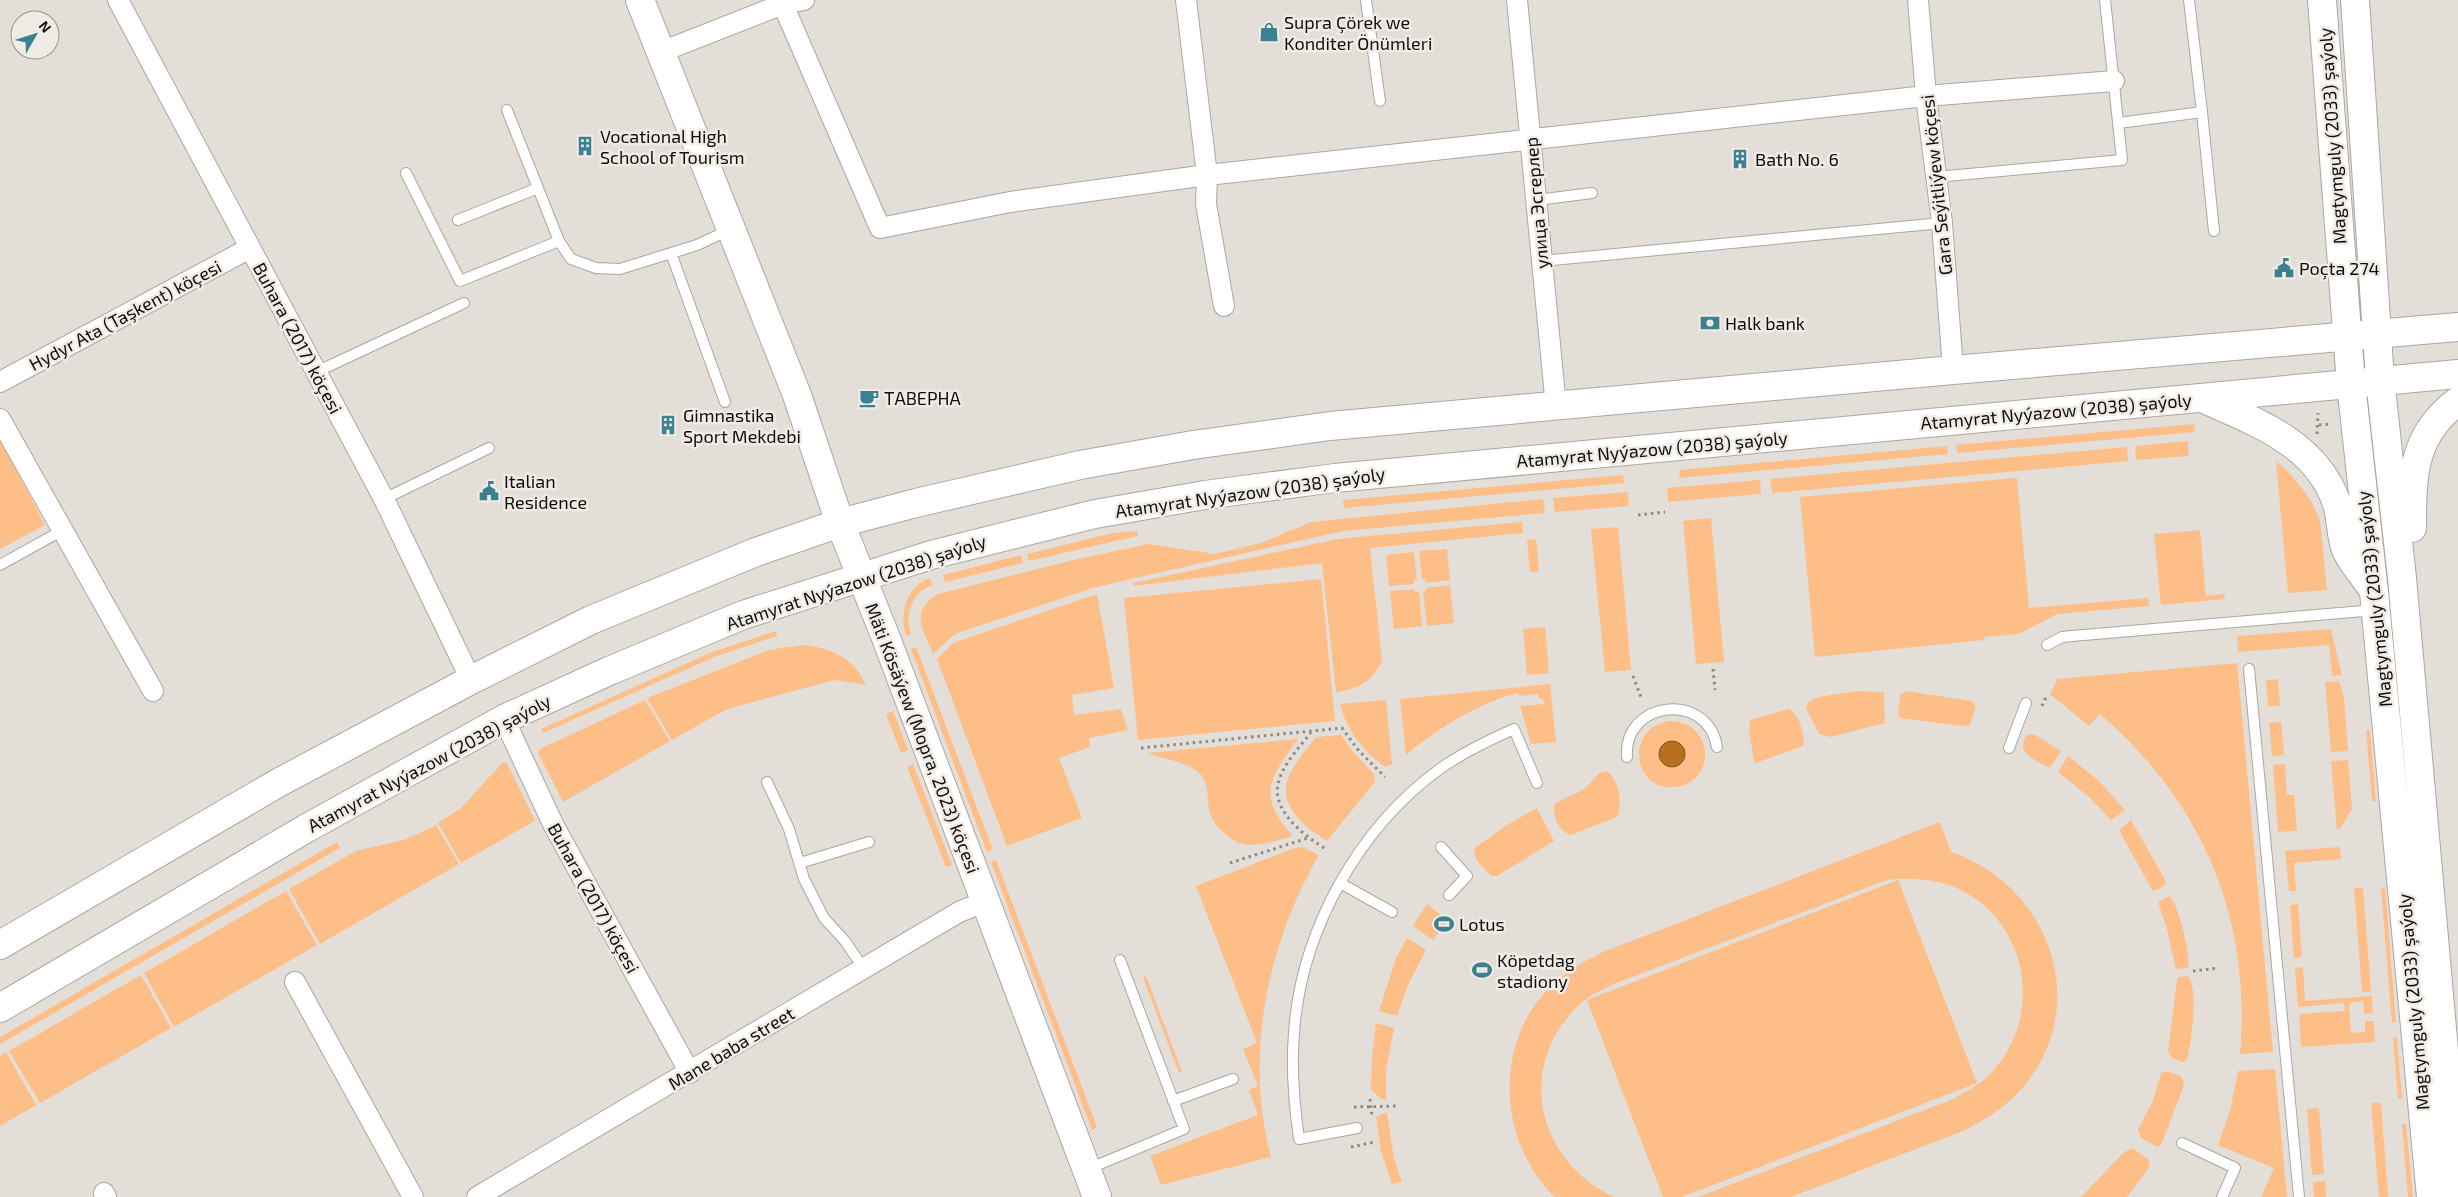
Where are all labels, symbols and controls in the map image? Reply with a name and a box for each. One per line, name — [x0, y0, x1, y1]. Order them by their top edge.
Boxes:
north arrow — [10, 10, 60, 60]
place label: Supra Çörek we Konditer Önümleri — [1284, 11, 1432, 54]
text: N — [36, 17, 55, 36]
shop icon: Supra Çörek we Konditer Önümleri — [1258, 21, 1280, 43]
street label: Magtymguly (2033) şaýoly — [2313, 26, 2352, 245]
street label: Gara Seýitliýew köçesi — [1916, 94, 1957, 276]
place label: Vocational High School of Tourism — [600, 125, 745, 168]
building icon: Vocational High School of Tourism — [574, 135, 596, 157]
street label: улица Эсгерлер — [1519, 136, 1553, 270]
building icon: Bath No. 6 — [1729, 148, 1751, 170]
place label: Bath No. 6 — [1755, 148, 1839, 170]
street label: Hydyr Ata (Taşkent) köçesi — [25, 255, 225, 376]
public building icon: Poçta 274 — [2273, 257, 2295, 279]
place label: Poçta 274 — [2299, 257, 2380, 280]
street label: Buhara (2017) köçesi — [248, 259, 347, 418]
bank icon: Halk bank — [1699, 312, 1721, 334]
place label: Halk bank — [1725, 312, 1805, 334]
cafe icon: ТАВЕРНА — [858, 387, 880, 409]
place label: ТАВЕРНА — [884, 387, 962, 409]
street label: Atamyrat Nyýazow (2038) şaýoly — [1919, 388, 2193, 435]
place label: Gimnastika Sport Mekdebi — [683, 404, 801, 447]
building icon: Gimnastika Sport Mekdebi — [657, 414, 679, 436]
street label: Atamyrat Nyýazow (2038) şaýoly — [1515, 426, 1789, 473]
street label: Atamyrat Nyýazow (2038) şaýoly — [1114, 462, 1387, 523]
place label: Italian Residence — [504, 470, 587, 513]
public building icon: Italian Residence — [478, 480, 500, 502]
street label: Magtymguly (2033) şaýoly — [2352, 489, 2397, 708]
street label: Atamyrat Nyýazow (2038) şaýoly — [723, 529, 990, 635]
street label: Mäti Kösäýew (Mopra, 2023) köçesi — [860, 600, 985, 877]
street label: Atamyrat Nyýazow (2038) şaýoly — [304, 689, 555, 838]
street label: Buhara (2017) köçesi — [543, 819, 644, 977]
street label: Magtymguly (2033) şaýoly — [2393, 892, 2434, 1111]
sports icon: Lotus — [1433, 913, 1455, 935]
place label: Lotus — [1459, 913, 1505, 935]
place label: Köpetdag stadiony — [1497, 949, 1575, 992]
sports icon: Köpetdag stadiony — [1471, 959, 1493, 981]
street label: Mane baba street — [664, 1002, 798, 1094]

